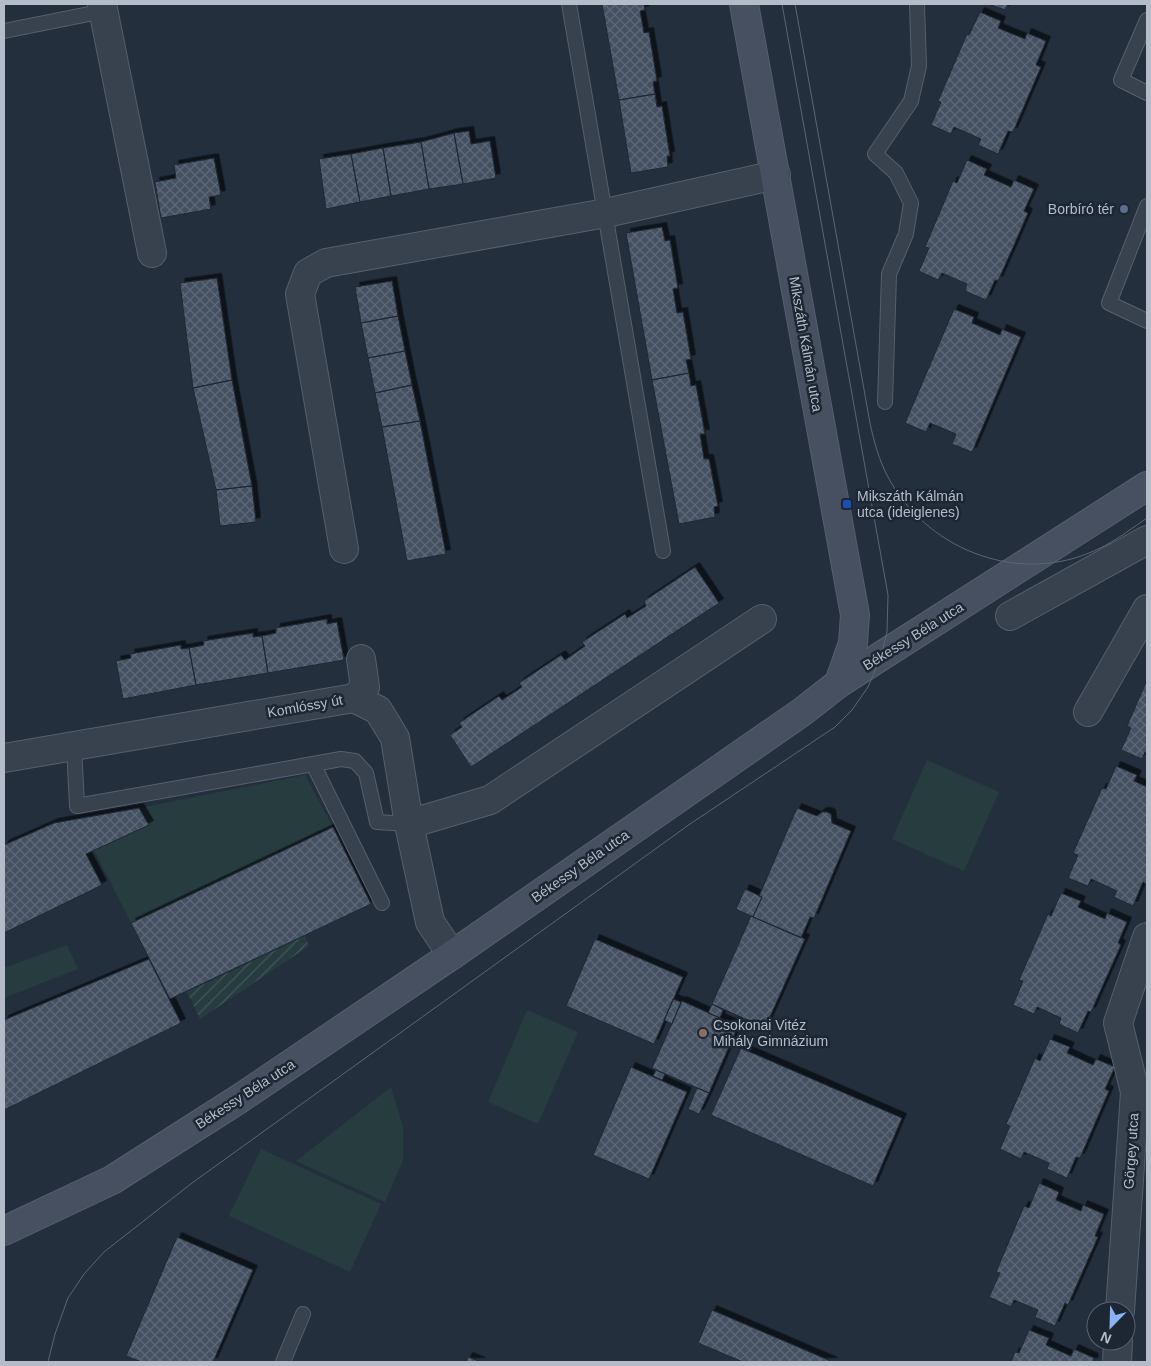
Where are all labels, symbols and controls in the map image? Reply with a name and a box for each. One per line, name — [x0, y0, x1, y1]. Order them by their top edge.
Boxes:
place label: Borbíró tér — [1048, 201, 1114, 217]
marker: Borbíró tér — [1118, 203, 1130, 215]
street label: Mikszáth Kálmán utca — [786, 275, 826, 413]
place label: Mikszáth Kálmán utca (ideiglenes) — [857, 488, 964, 520]
marker: Mikszáth Kálmán utca (ideiglenes) — [841, 498, 853, 510]
street label: Békessy Béla utca — [860, 599, 966, 673]
street label: Komlóssy út — [266, 691, 344, 720]
street label: Békessy Béla utca — [528, 826, 632, 906]
place label: Csokonai Vitéz Mihály Gimnázium — [713, 1017, 828, 1049]
marker: Csokonai Vitéz Mihály Gimnázium — [697, 1027, 709, 1039]
street label: Békessy Béla utca — [192, 1056, 298, 1132]
street label: Görgey utca — [1120, 1112, 1142, 1190]
north arrow — [1086, 1301, 1136, 1351]
text: N — [1098, 1329, 1114, 1347]

